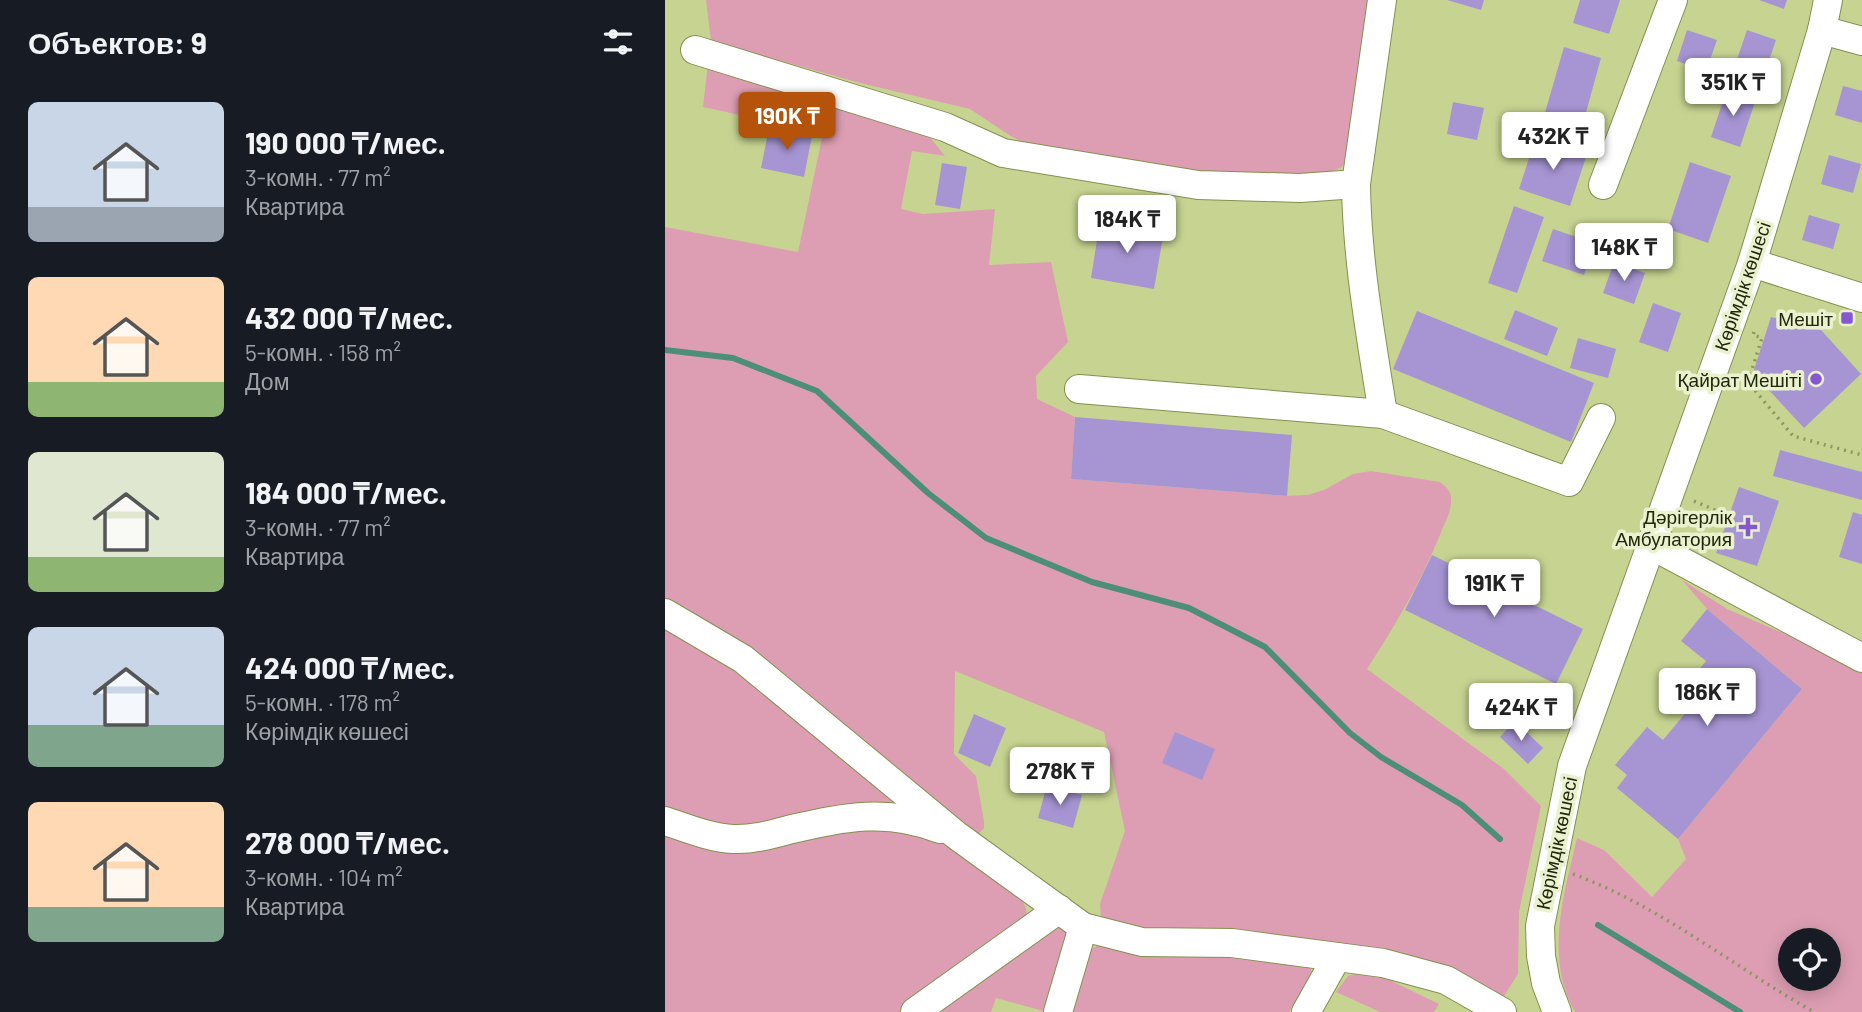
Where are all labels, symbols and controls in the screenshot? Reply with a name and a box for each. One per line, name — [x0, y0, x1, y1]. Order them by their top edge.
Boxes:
icon: filters — [599, 23, 637, 61]
text: Объектов: 9 — [28, 24, 207, 60]
pin: 351K ₸ — [1676, 58, 1790, 118]
text: 351K ₸ — [1701, 67, 1765, 95]
pin: 190K ₸ — [730, 92, 844, 152]
text: 190K ₸ — [754, 101, 820, 129]
pin: 432K ₸ — [1496, 113, 1610, 172]
text: 432K ₸ — [1518, 121, 1588, 149]
text: 190 000 ₸/мес. — [245, 124, 446, 160]
icon: home — [84, 130, 168, 214]
text: 3-комн. · 77 m² — [245, 163, 391, 191]
text: Квартира — [245, 192, 344, 220]
pin: 184K ₸ — [1070, 196, 1184, 255]
text: 184K ₸ — [1094, 204, 1160, 232]
street label: Көрімдік көшесі — [1709, 218, 1775, 354]
pin: 148K ₸ — [1567, 224, 1681, 283]
text: 148K ₸ — [1591, 232, 1657, 260]
text: 432 000 ₸/мес. — [245, 299, 453, 335]
icon: home — [84, 305, 168, 389]
place label: Мешіт — [1778, 307, 1833, 330]
marker: Мешіт — [1839, 310, 1855, 326]
text: 5-комн. · 158 m² — [245, 338, 401, 366]
text: Дом — [245, 367, 289, 395]
place label: Қайрат Мешіті — [1678, 368, 1802, 391]
marker: Қайрат Мешіті — [1808, 371, 1824, 387]
text: 184 000 ₸/мес. — [245, 474, 447, 510]
icon: home — [84, 480, 168, 564]
place label: Дәрігерлік Амбулатория — [1615, 505, 1733, 550]
text: 3-комн. · 77 m² — [245, 513, 391, 541]
marker: Дәрігерлік Амбулатория — [1738, 517, 1758, 537]
text: Квартира — [245, 542, 344, 570]
pin: 191K ₸ — [1437, 560, 1551, 619]
text: 191K ₸ — [1464, 568, 1524, 596]
text: 424 000 ₸/мес. — [245, 649, 455, 685]
icon: home — [84, 655, 168, 739]
pin: 186K ₸ — [1650, 668, 1764, 728]
text: 186K ₸ — [1675, 677, 1739, 705]
pin: 424K ₸ — [1464, 684, 1578, 743]
text: 5-комн. · 178 m² — [245, 688, 400, 716]
text: 424K ₸ — [1485, 692, 1557, 720]
text: Көрімдік көшесі — [245, 717, 409, 745]
pin: 278K ₸ — [1003, 748, 1117, 807]
text: 278K ₸ — [1026, 756, 1094, 784]
street label: Көрімдік көшесі — [1531, 774, 1581, 912]
text: 278 000 ₸/мес. — [245, 824, 450, 860]
icon: home — [84, 830, 168, 914]
text: 3-комн. · 104 m² — [245, 863, 403, 891]
text: Квартира — [245, 892, 344, 920]
map controls — [1778, 928, 1841, 991]
button: locate — [1778, 928, 1841, 991]

